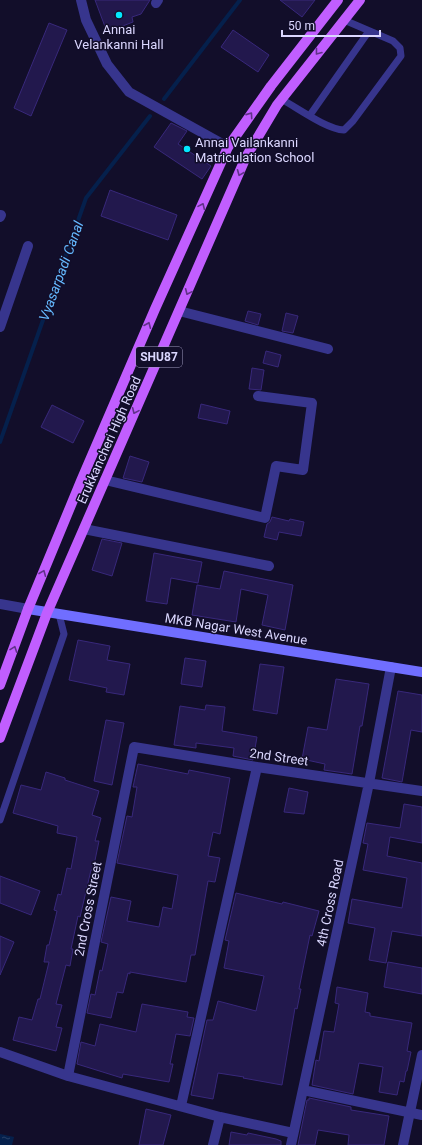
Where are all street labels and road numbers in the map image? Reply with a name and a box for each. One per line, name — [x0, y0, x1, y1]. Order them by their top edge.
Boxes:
road number: SHU87 — [136, 347, 182, 367]
street label: Erukkancheri High Road — [74, 374, 144, 506]
street label: MKB Nagar West Avenue — [164, 610, 308, 648]
street label: 2nd Street — [249, 745, 309, 769]
street label: 4th Cross Road — [313, 858, 347, 948]
street label: 2nd Cross Street — [71, 860, 105, 958]

